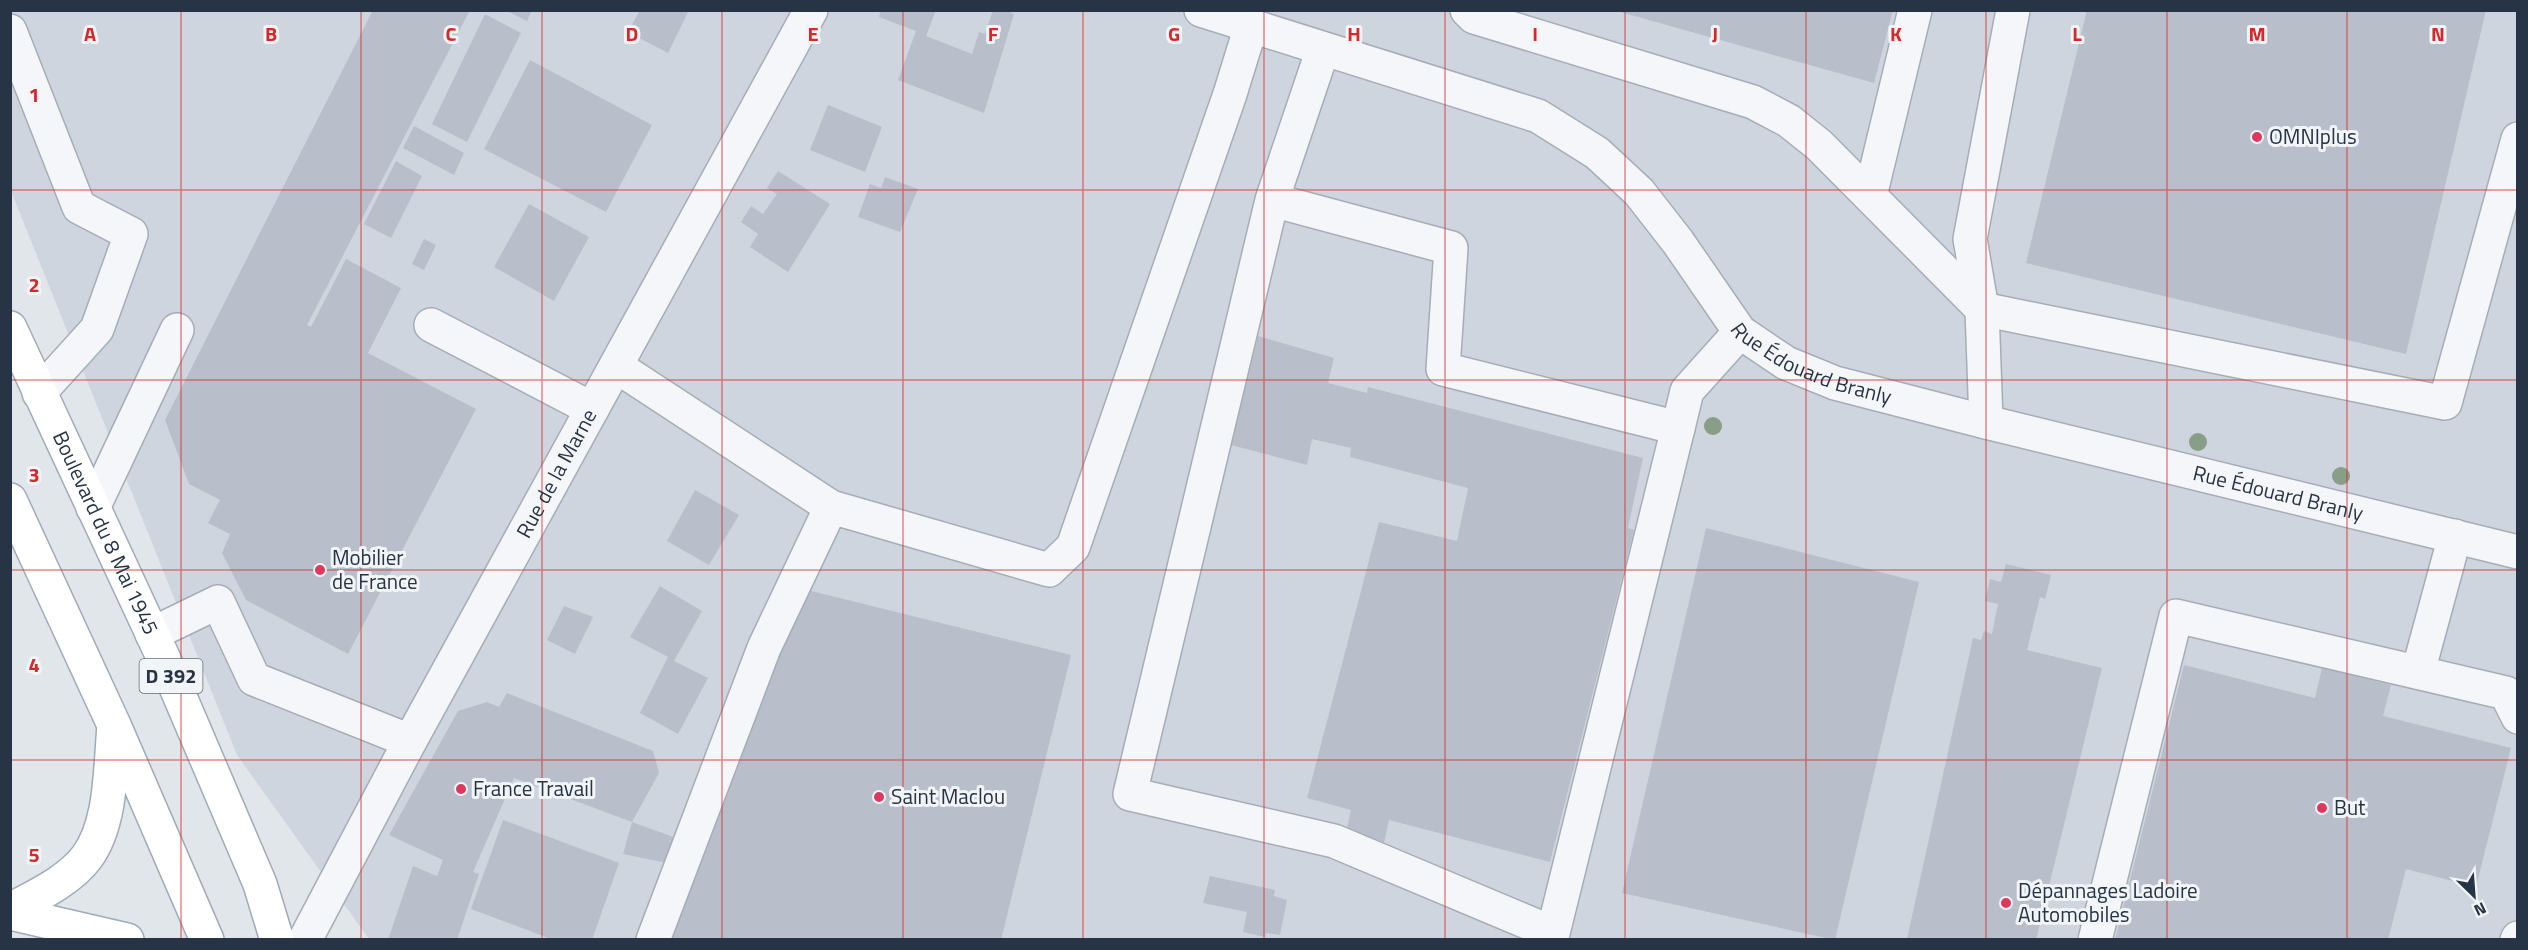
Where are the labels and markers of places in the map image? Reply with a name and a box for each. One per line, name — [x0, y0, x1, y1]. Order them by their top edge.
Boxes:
place label: OMNIplus — [2269, 120, 2357, 152]
marker: OMNIplus — [2250, 130, 2264, 144]
place label: Mobilier de France — [332, 541, 418, 597]
marker: Mobilier de France — [313, 563, 327, 577]
place label: France Travail — [473, 772, 594, 804]
place label: Saint Maclou — [891, 780, 1005, 812]
marker: France Travail — [454, 782, 468, 796]
marker: Saint Maclou — [872, 790, 886, 804]
place label: But — [2334, 791, 2366, 823]
marker: But — [2315, 801, 2329, 815]
place label: Dépannages Ladoire Automobiles — [2018, 874, 2198, 930]
marker: Dépannages Ladoire Automobiles — [1999, 896, 2013, 910]

